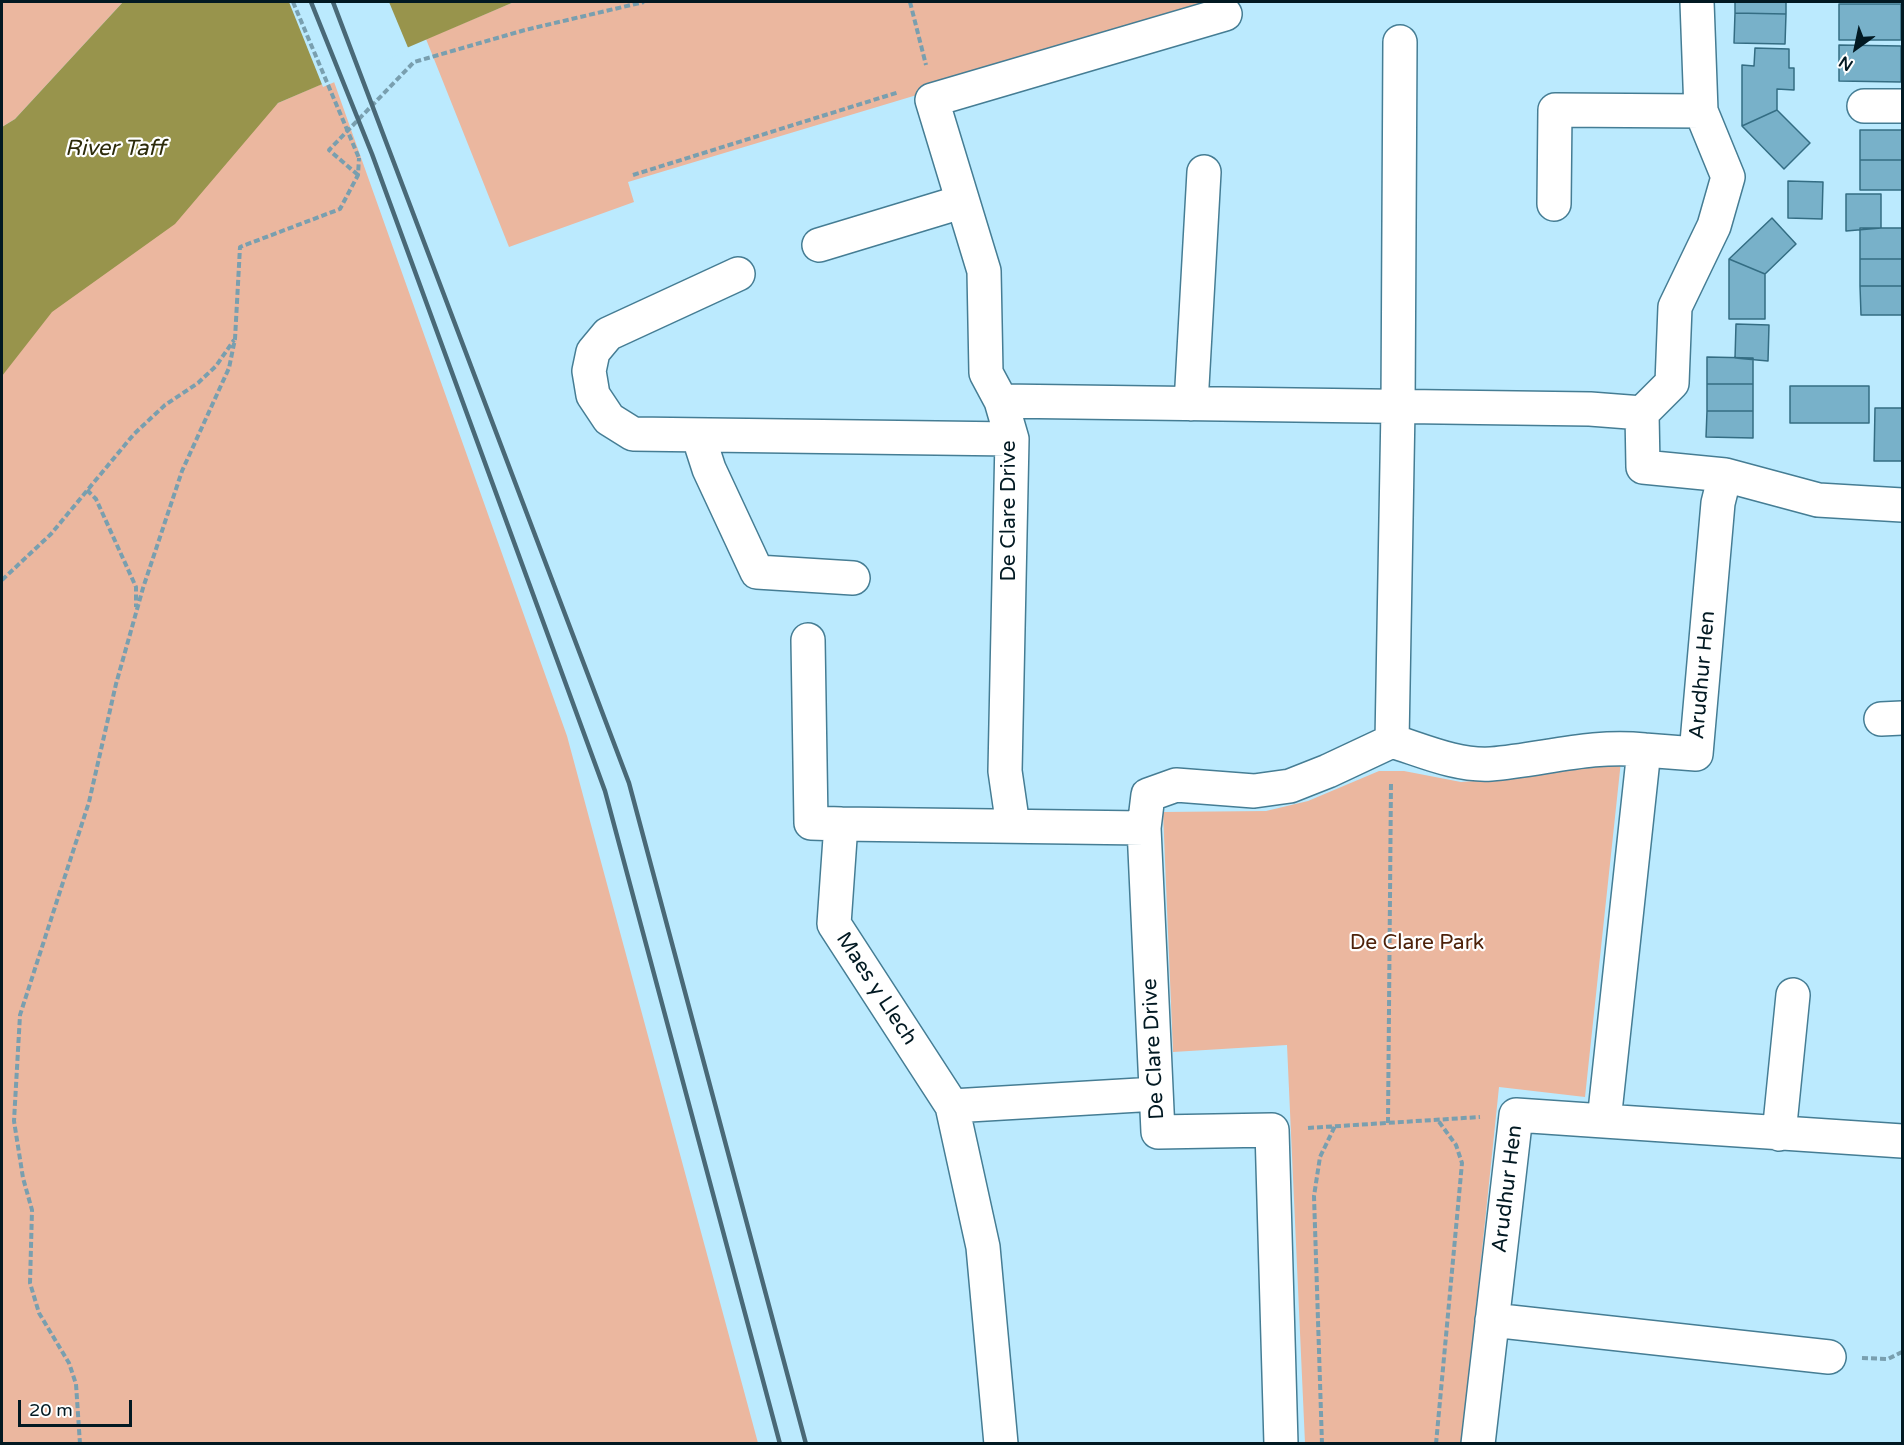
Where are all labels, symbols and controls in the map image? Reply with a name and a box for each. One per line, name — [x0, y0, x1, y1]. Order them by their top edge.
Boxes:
north arrow — [1826, 18, 1886, 78]
text: N — [1835, 51, 1857, 75]
water label: River Taff — [65, 136, 165, 162]
street label: De Clare Drive — [996, 440, 1022, 582]
street label: Arudhur Hen — [1685, 610, 1721, 740]
street label: Maes y Llech — [830, 928, 922, 1050]
park label: De Clare Park — [1350, 930, 1484, 956]
street label: De Clare Drive — [1138, 978, 1170, 1120]
street label: Arudhur Hen — [1488, 1124, 1528, 1254]
scale bar — [21, 1388, 135, 1426]
text: 20 m — [29, 1399, 73, 1421]

